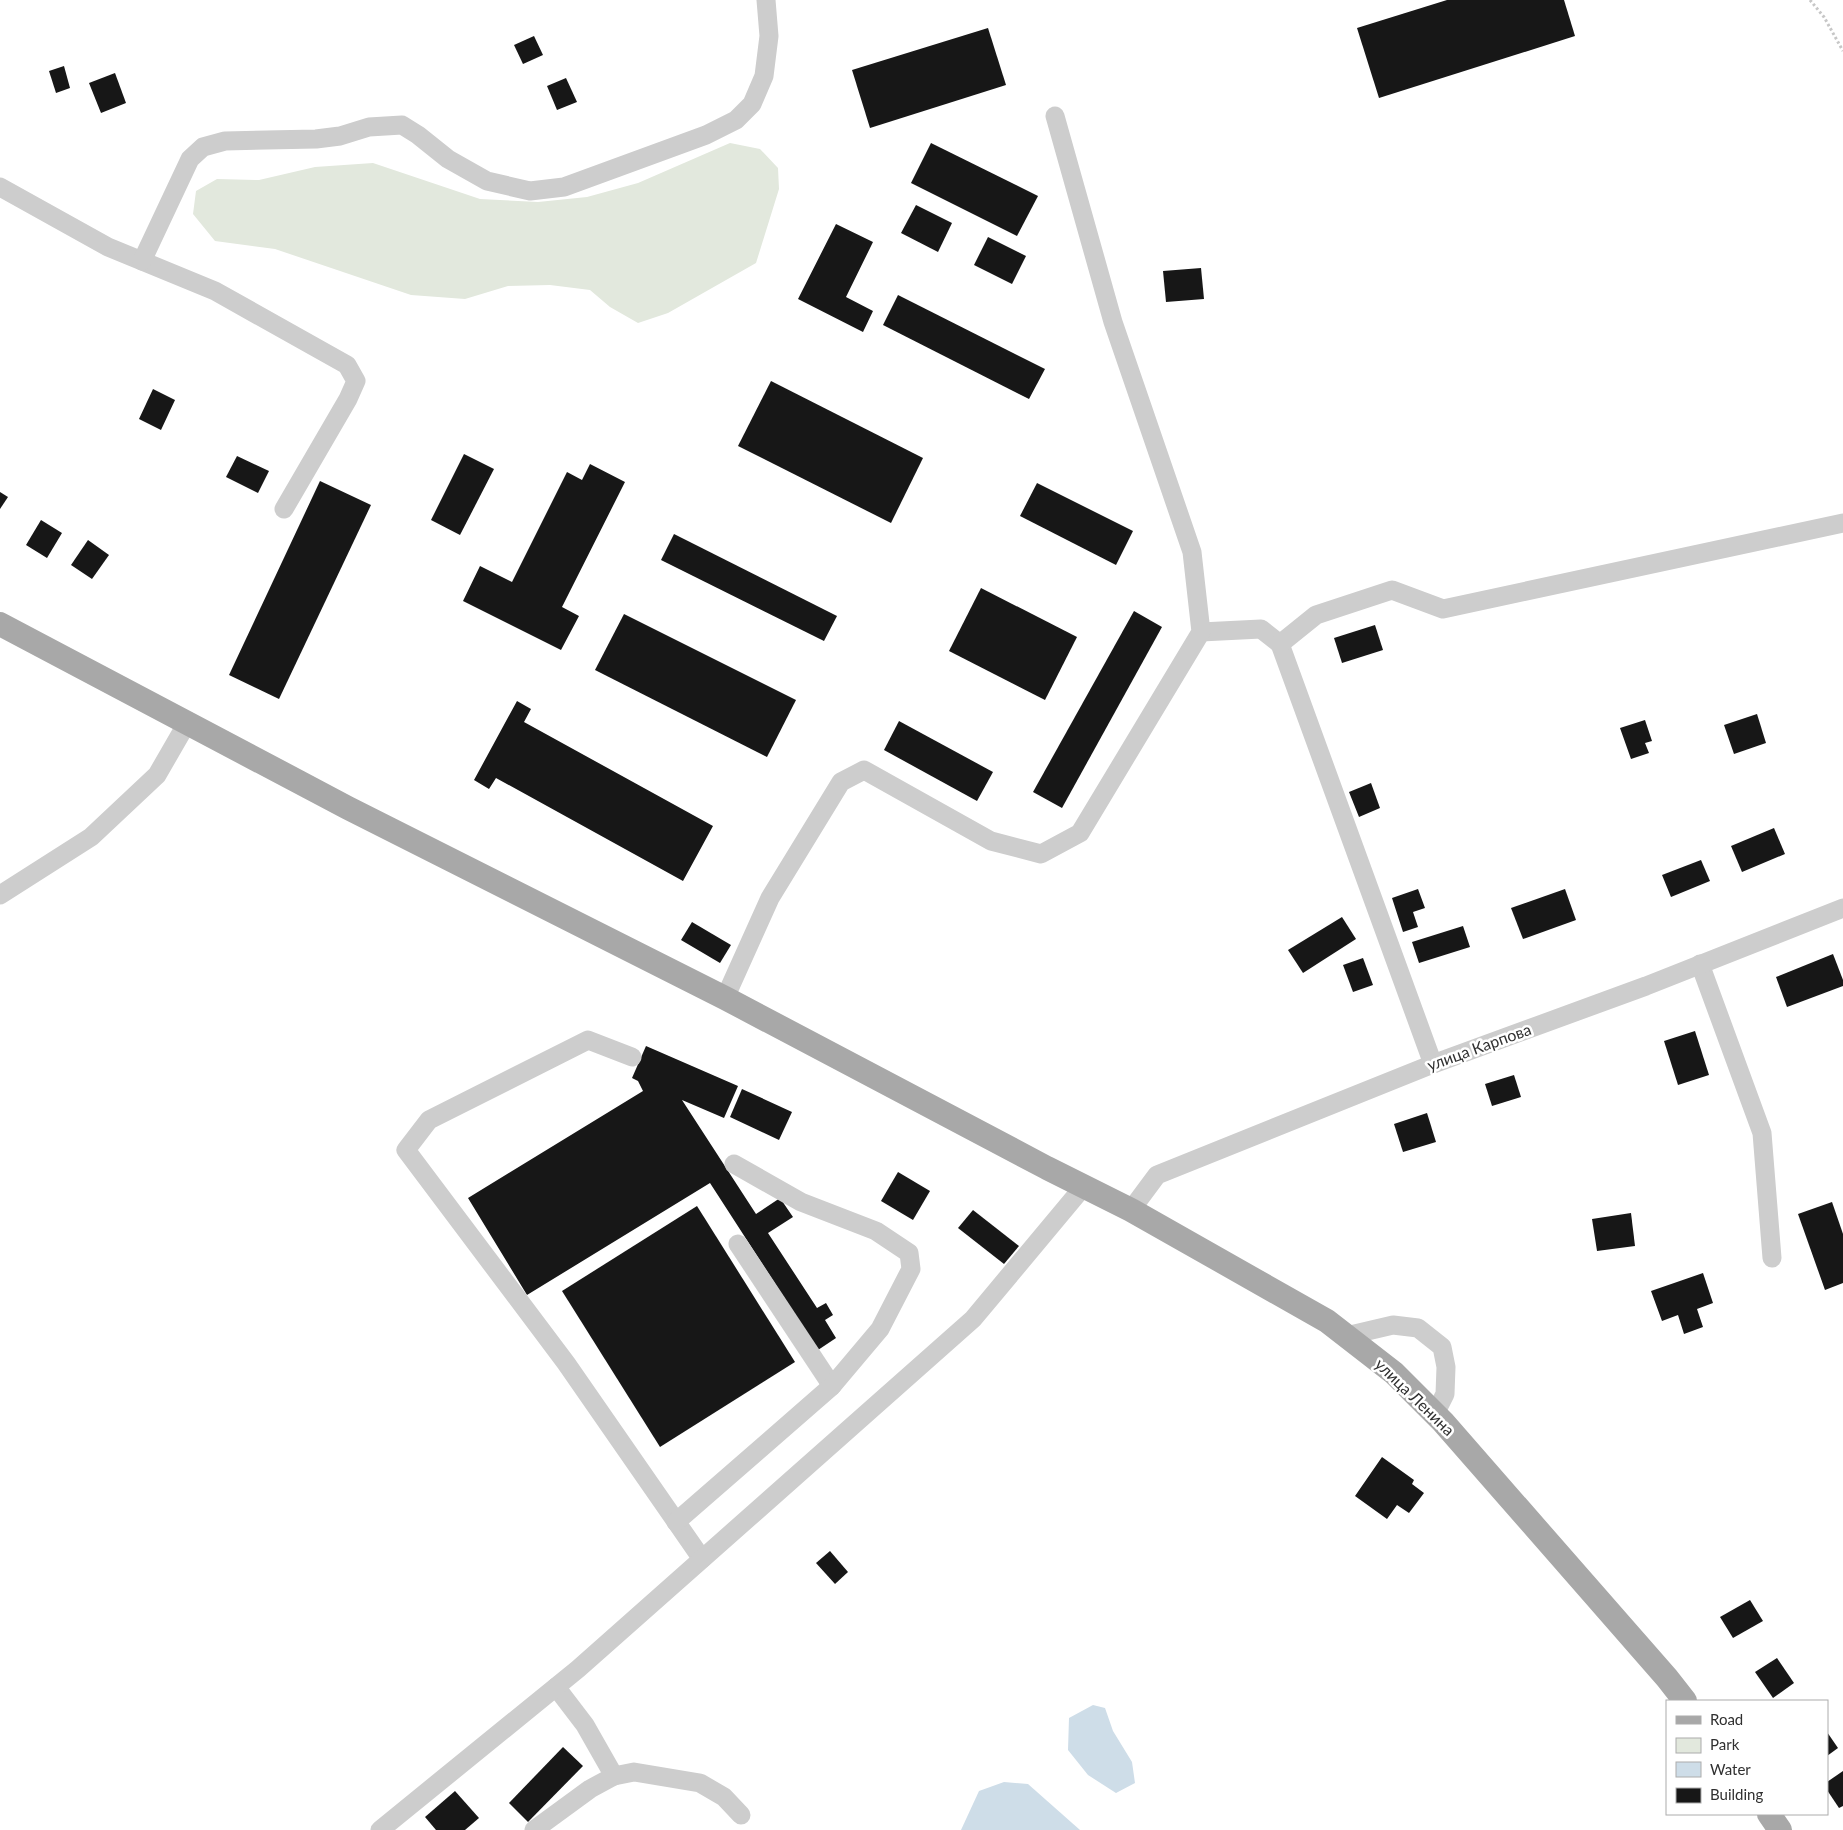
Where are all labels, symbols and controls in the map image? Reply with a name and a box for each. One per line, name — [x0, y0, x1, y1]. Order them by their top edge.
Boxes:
street label: улица Карпова — [1424, 1019, 1533, 1074]
street label: улица Ленина — [1372, 1354, 1459, 1439]
legend — [1666, 1700, 1828, 1815]
text: Road — [1710, 1710, 1743, 1728]
text: Park — [1710, 1735, 1740, 1753]
text: Water — [1710, 1760, 1751, 1778]
text: Building — [1710, 1785, 1763, 1803]

